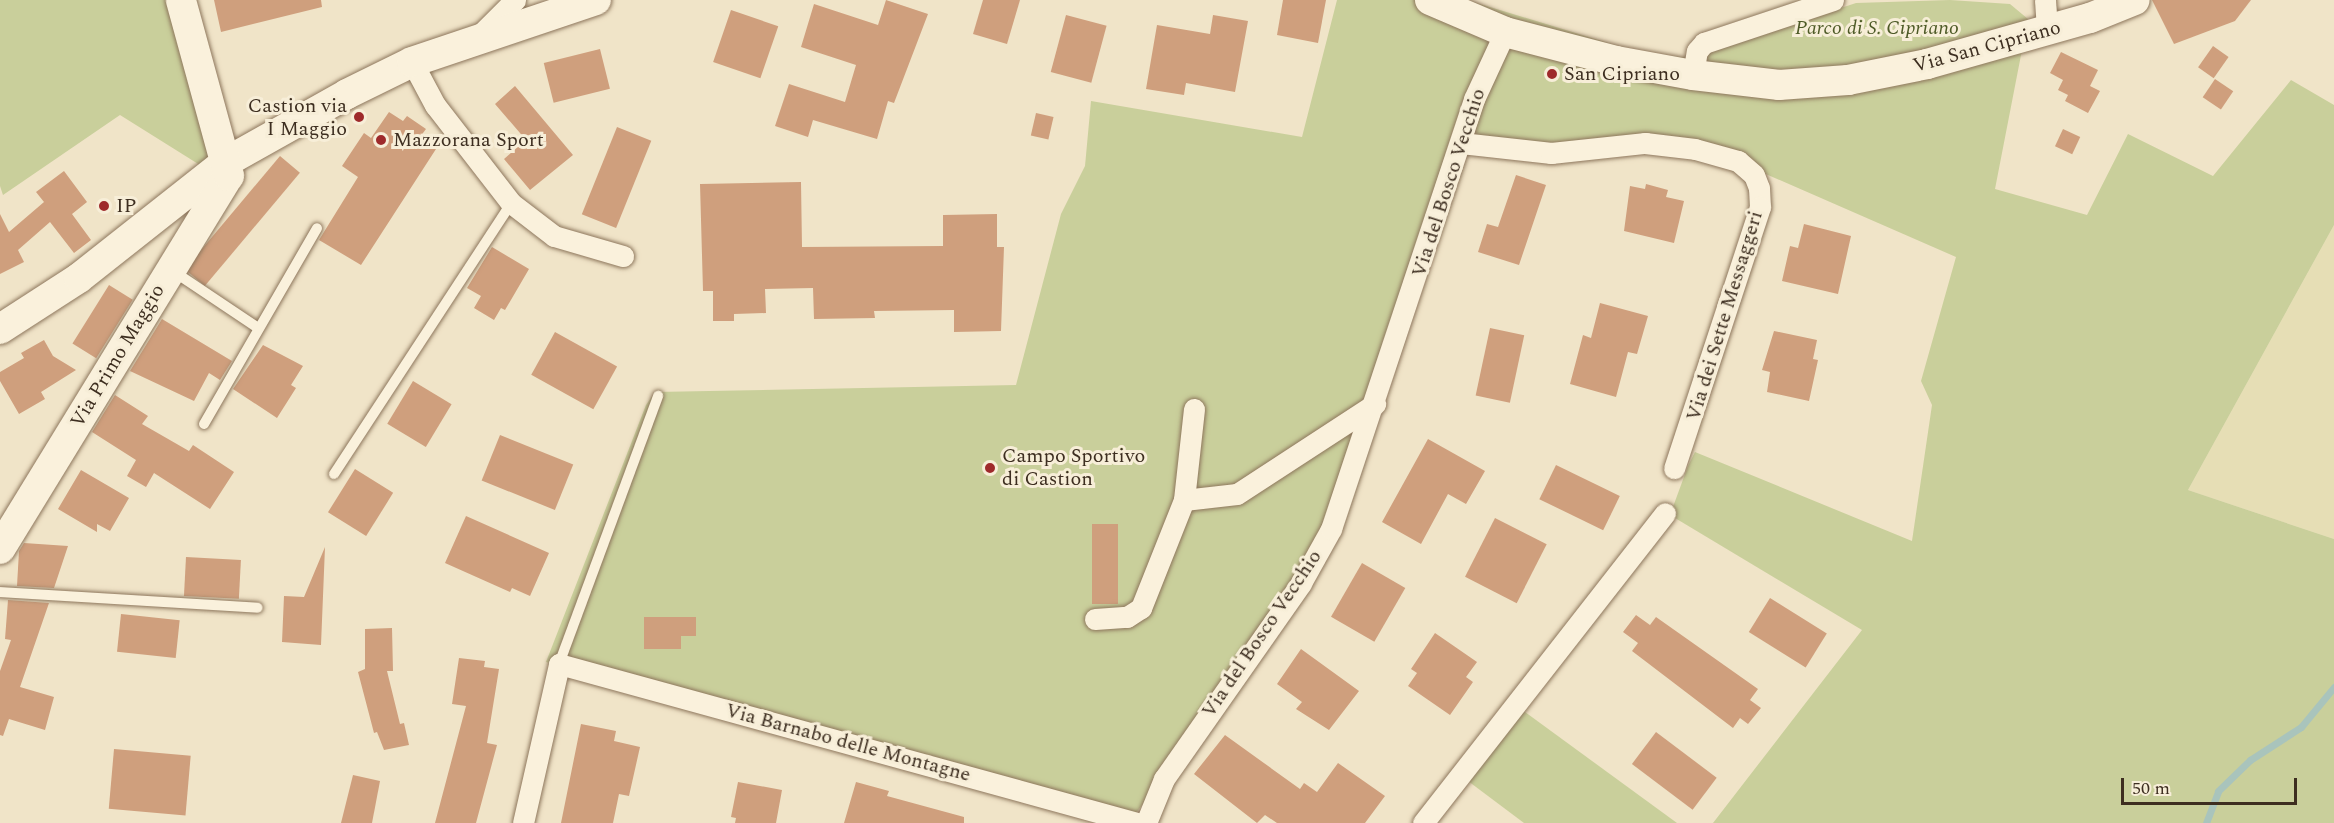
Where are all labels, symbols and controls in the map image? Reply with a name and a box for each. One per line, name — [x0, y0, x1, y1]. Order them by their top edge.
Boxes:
park label: Parco di S. Cipriano — [1795, 16, 1959, 40]
street label: Via San Cipriano — [1911, 16, 2063, 78]
place label: San Cipriano — [1564, 62, 1680, 86]
marker: San Cipriano — [1545, 67, 1559, 81]
street label: Via del Bosco Vecchio — [1407, 86, 1491, 280]
place label: Castion via I Maggio — [248, 94, 347, 141]
marker: Castion via I Maggio — [352, 110, 366, 124]
place label: Mazzorana Sport — [393, 128, 544, 152]
marker: Mazzorana Sport — [374, 133, 388, 147]
place label: IP — [116, 194, 137, 218]
marker: IP — [97, 199, 111, 213]
street label: Via dei Sette Messaggeri — [1682, 208, 1768, 424]
street label: Via Primo Maggio — [66, 280, 170, 432]
place label: Campo Sportivo di Castion — [1002, 444, 1145, 491]
marker: Campo Sportivo di Castion — [983, 461, 997, 475]
street label: Via del Bosco Vecchio — [1197, 546, 1327, 722]
street label: Via Barnabo delle Montagne — [723, 699, 973, 787]
scale bar — [2124, 766, 2300, 804]
text: 50 m — [2132, 775, 2170, 802]

